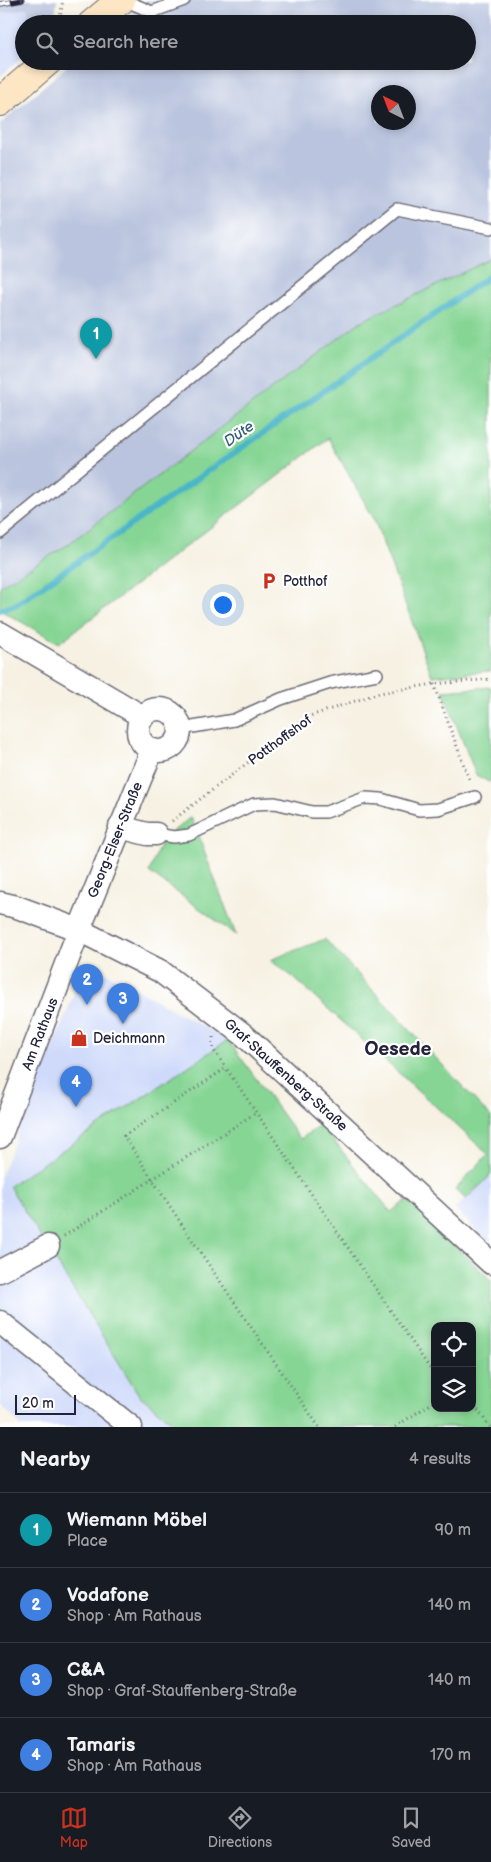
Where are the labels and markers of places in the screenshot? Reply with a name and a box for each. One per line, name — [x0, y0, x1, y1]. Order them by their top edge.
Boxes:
pin: 1 — [80, 318, 112, 359]
parking icon: Potthof — [259, 571, 279, 591]
place label: Potthof — [283, 573, 328, 590]
pin: 2 — [71, 964, 103, 1005]
pin: 3 — [107, 983, 139, 1024]
shop icon: Deichmann — [69, 1028, 89, 1048]
place label: Deichmann — [93, 1030, 165, 1047]
pin: 4 — [60, 1066, 92, 1107]

